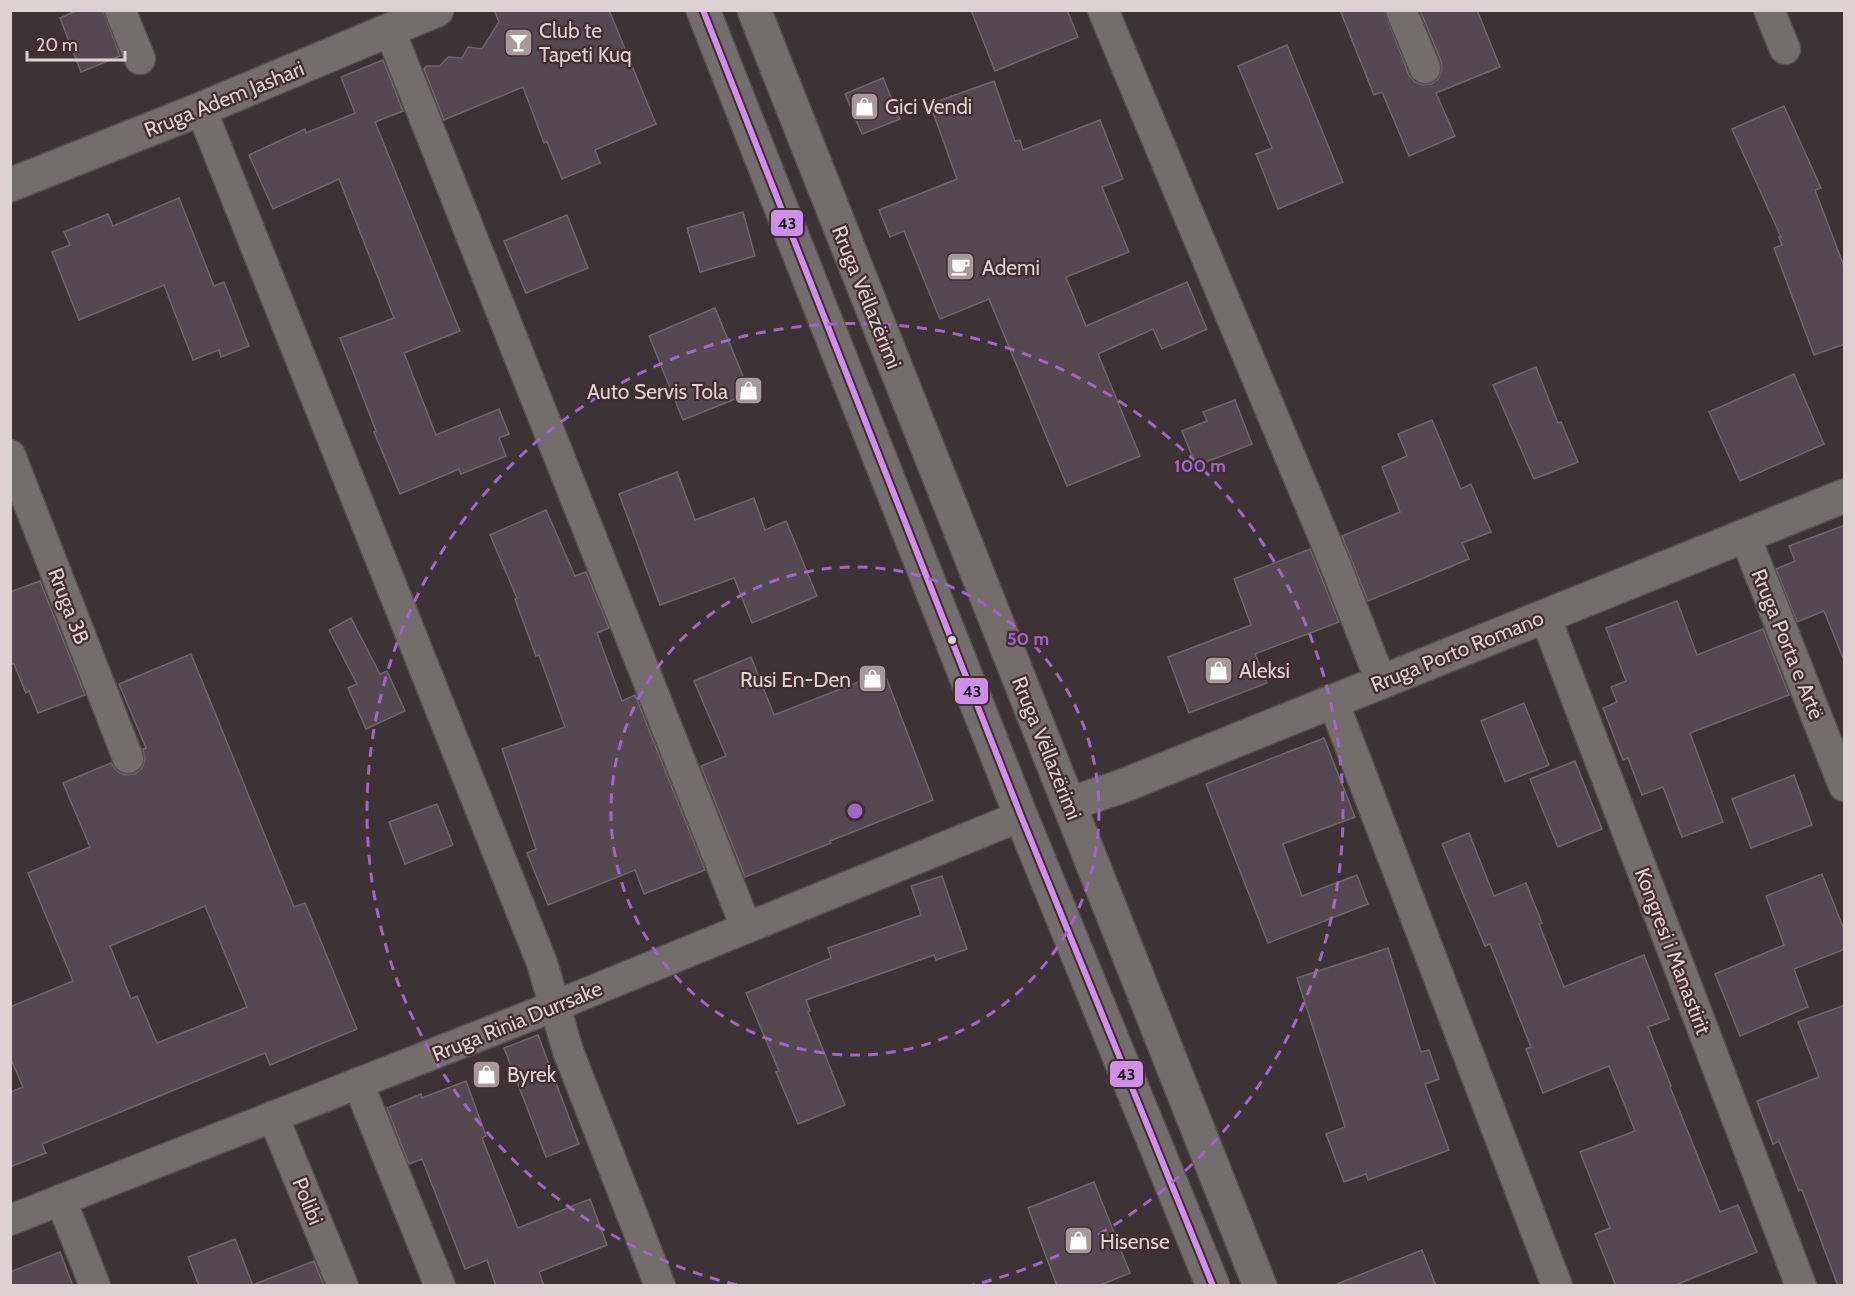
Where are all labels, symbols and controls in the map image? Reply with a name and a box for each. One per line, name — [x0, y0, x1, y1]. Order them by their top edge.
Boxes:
place label: Club te Tapeti Kuq — [539, 18, 632, 67]
scale bar — [27, 24, 124, 62]
bar icon: Club te Tapeti Kuq — [502, 26, 534, 58]
text: 20 m — [36, 34, 78, 56]
street label: Rruga Adem Jashari — [140, 56, 308, 142]
shop icon: Gici Vendi — [848, 90, 880, 122]
place label: Gici Vendi — [885, 94, 972, 119]
line badge: 43 — [770, 209, 804, 237]
text: 43 — [778, 214, 796, 233]
street label: Rruga Vëllazërimi — [827, 222, 907, 372]
cafe icon: Ademi — [945, 251, 977, 283]
place label: Ademi — [982, 255, 1040, 280]
shop icon: Auto Servis Tola — [733, 375, 765, 407]
place label: Auto Servis Tola — [587, 379, 728, 404]
text: 100 m — [1174, 455, 1226, 477]
street label: Rruga 3B — [43, 565, 95, 647]
street label: Rruga Porta e Artë — [1746, 565, 1830, 723]
street label: Rruga Porto Romano — [1367, 605, 1547, 697]
text: 50 m — [1007, 628, 1049, 650]
unlabelled marker — [946, 634, 958, 646]
shop icon: Aleksi — [1202, 654, 1234, 686]
place label: Aleksi — [1239, 658, 1290, 683]
shop icon: Rusi En-Den — [856, 663, 888, 695]
place label: Rusi En-Den — [740, 667, 851, 692]
street label: Rruga Vëllazërimi — [1007, 673, 1087, 823]
line badge: 43 — [954, 677, 989, 705]
text: 43 — [963, 682, 981, 701]
centre of rings — [845, 801, 865, 821]
street label: Kongresi i Manastirit — [1630, 864, 1716, 1038]
street label: Rruga Rinia Durrsake — [428, 975, 606, 1067]
shop icon: Byrek — [470, 1058, 502, 1090]
line badge: 43 — [1109, 1060, 1144, 1088]
place label: Byrek — [507, 1062, 557, 1087]
text: 43 — [1117, 1065, 1135, 1084]
street label: Polibi — [287, 1174, 329, 1228]
shop icon: Hisense — [1063, 1225, 1095, 1257]
place label: Hisense — [1100, 1229, 1170, 1254]

